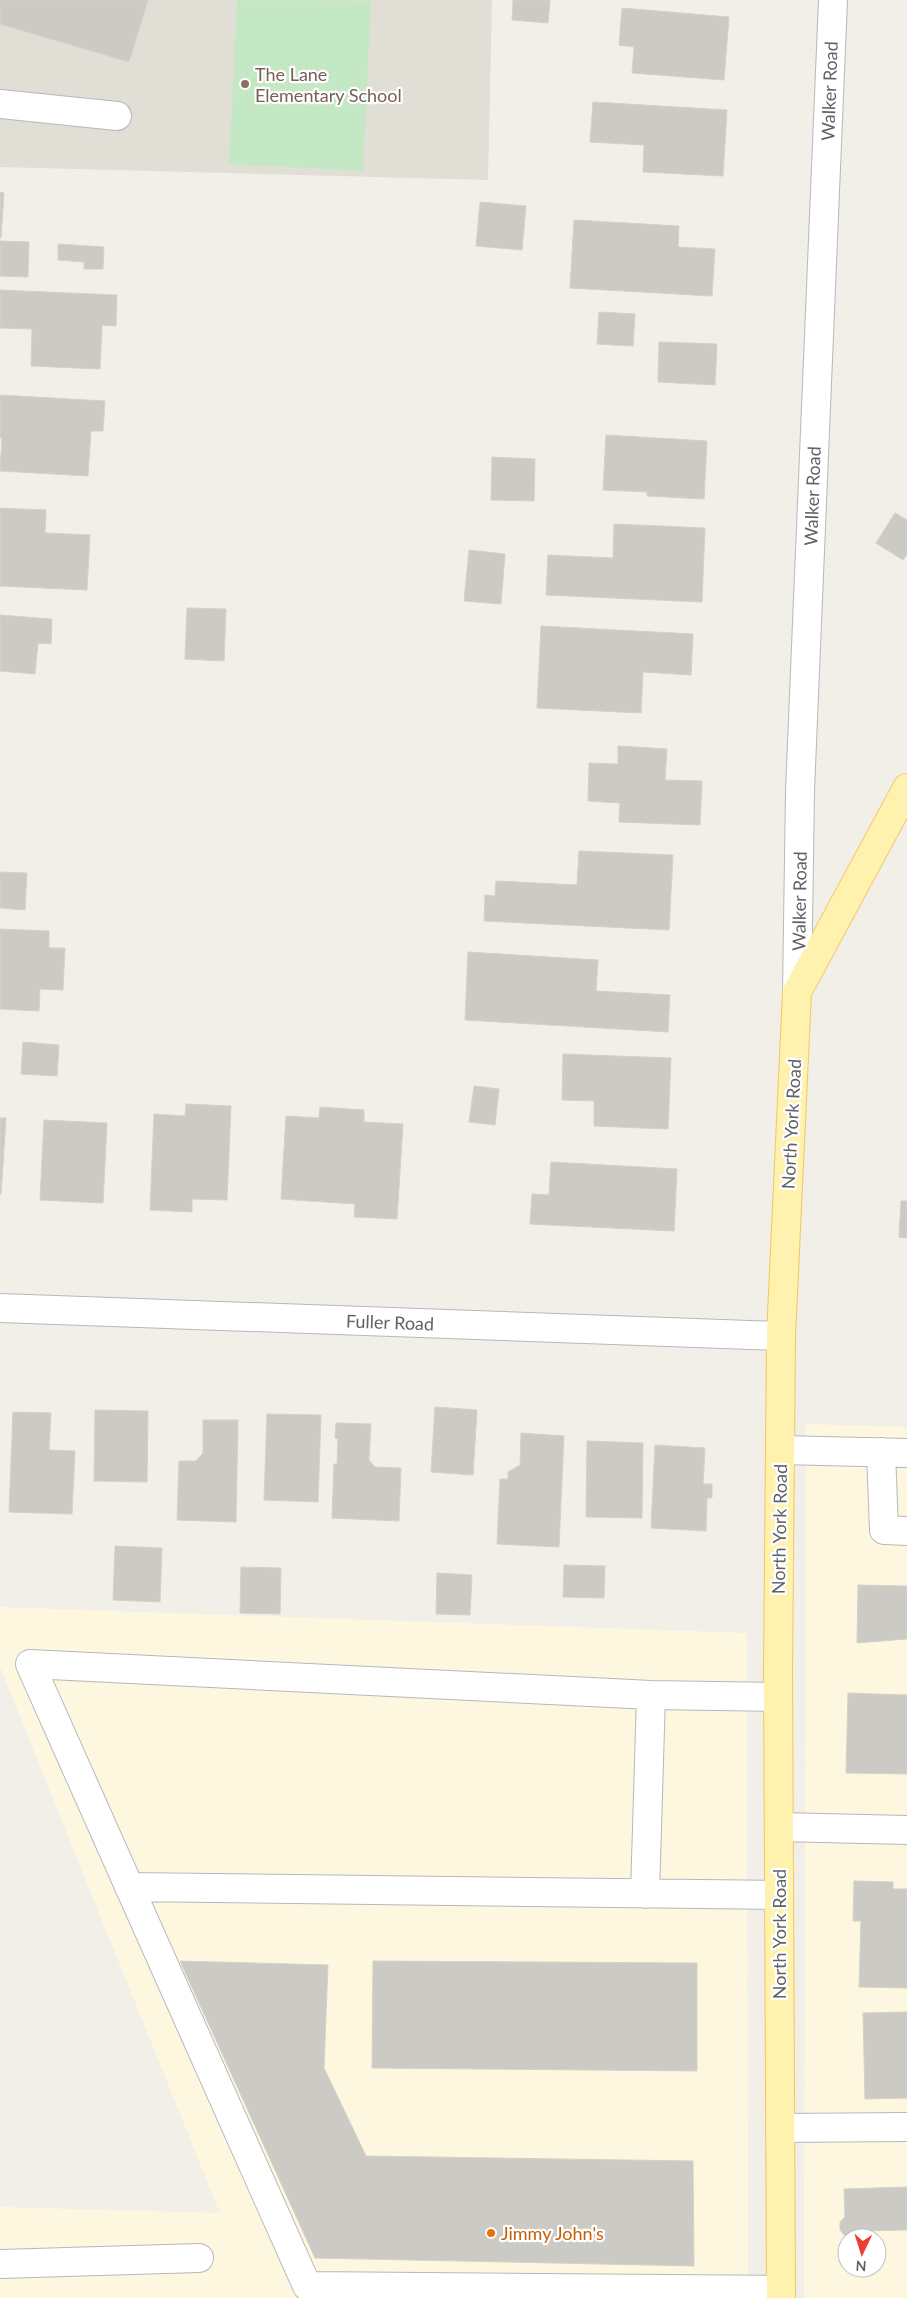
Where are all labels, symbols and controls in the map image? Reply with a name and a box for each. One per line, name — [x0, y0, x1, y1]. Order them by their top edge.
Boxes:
street label: Walker Road — [816, 41, 842, 141]
place label: The Lane Elementary School — [255, 63, 402, 106]
marker: The Lane Elementary School — [239, 78, 251, 90]
street label: Walker Road — [799, 446, 825, 546]
street label: Walker Road — [787, 851, 811, 951]
street label: North York Road — [777, 1058, 805, 1190]
street label: Fuller Road — [346, 1309, 434, 1335]
street label: North York Road — [767, 1464, 791, 1594]
street label: North York Road — [768, 1869, 790, 1999]
place label: Jimmy John's — [501, 2222, 604, 2244]
marker: Jimmy John's — [485, 2227, 497, 2239]
north arrow — [837, 2228, 887, 2278]
text: N — [855, 2258, 867, 2275]

